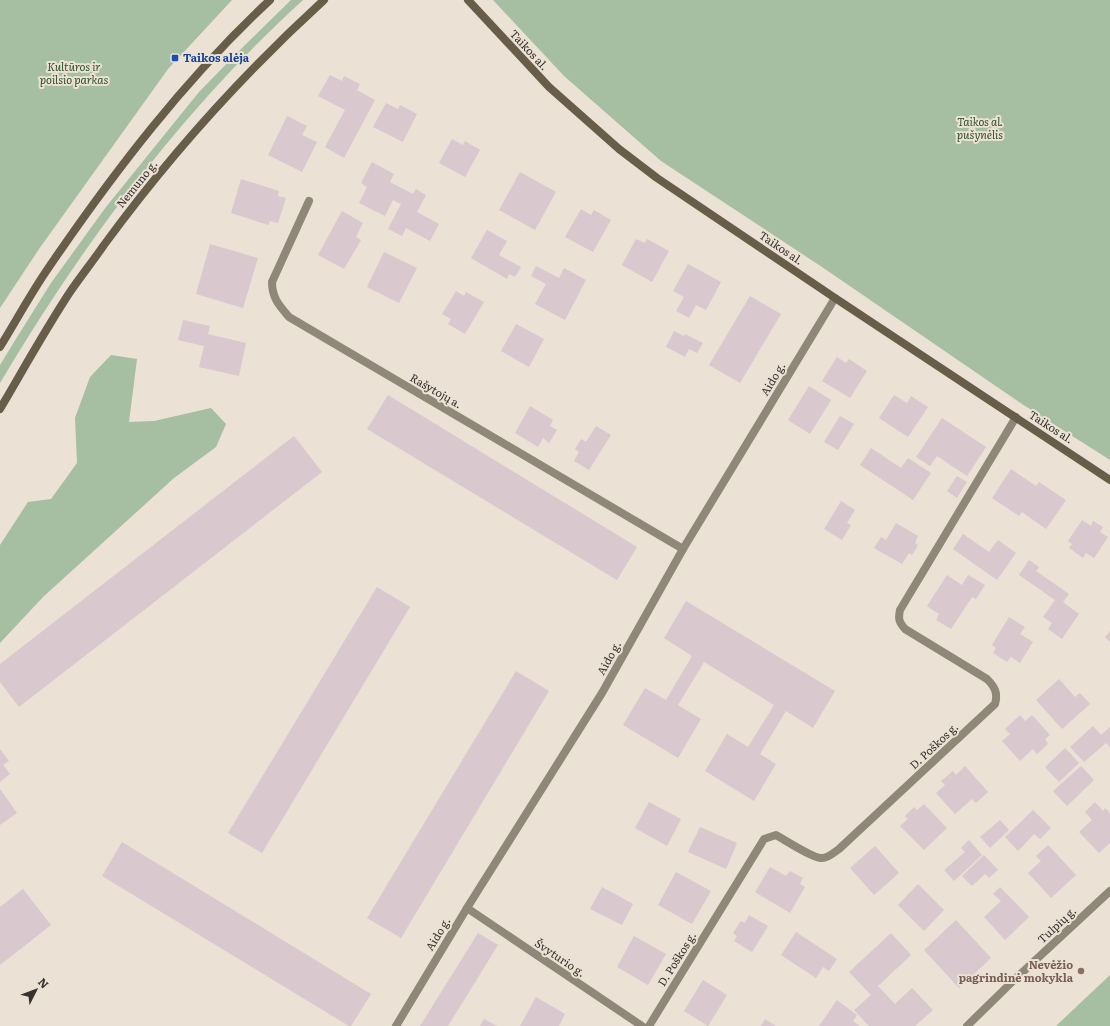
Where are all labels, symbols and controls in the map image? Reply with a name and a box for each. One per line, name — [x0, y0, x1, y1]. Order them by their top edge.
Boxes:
street label: Taikos al. — [507, 25, 553, 73]
place label: Taikos alėja — [183, 49, 250, 65]
marker: Taikos alėja — [170, 53, 180, 63]
park label: Kultūros ir poilsio parkas — [40, 58, 108, 87]
park label: Taikos al. pušynėlis — [957, 113, 1003, 142]
street label: Nemuno g. — [112, 156, 160, 211]
street label: Taikos al. — [756, 226, 807, 268]
street label: Aido g. — [756, 359, 788, 398]
street label: Rašytojų a. — [408, 369, 465, 411]
street label: Taikos al. — [1026, 406, 1077, 447]
street label: Aido g. — [592, 638, 624, 677]
street label: D. Poškos g. — [905, 718, 961, 772]
street label: Tulpių g. — [1033, 902, 1079, 946]
street label: Aido g. — [421, 914, 453, 953]
street label: D. Poškos g. — [653, 928, 699, 989]
street label: Švyturio g. — [532, 934, 589, 980]
place label: Nevėžio pagrindinė mokykla — [959, 956, 1074, 985]
marker: Nevėžio pagrindinė mokykla — [1076, 966, 1086, 976]
north arrow — [16, 970, 56, 1010]
text: N — [35, 974, 53, 991]

